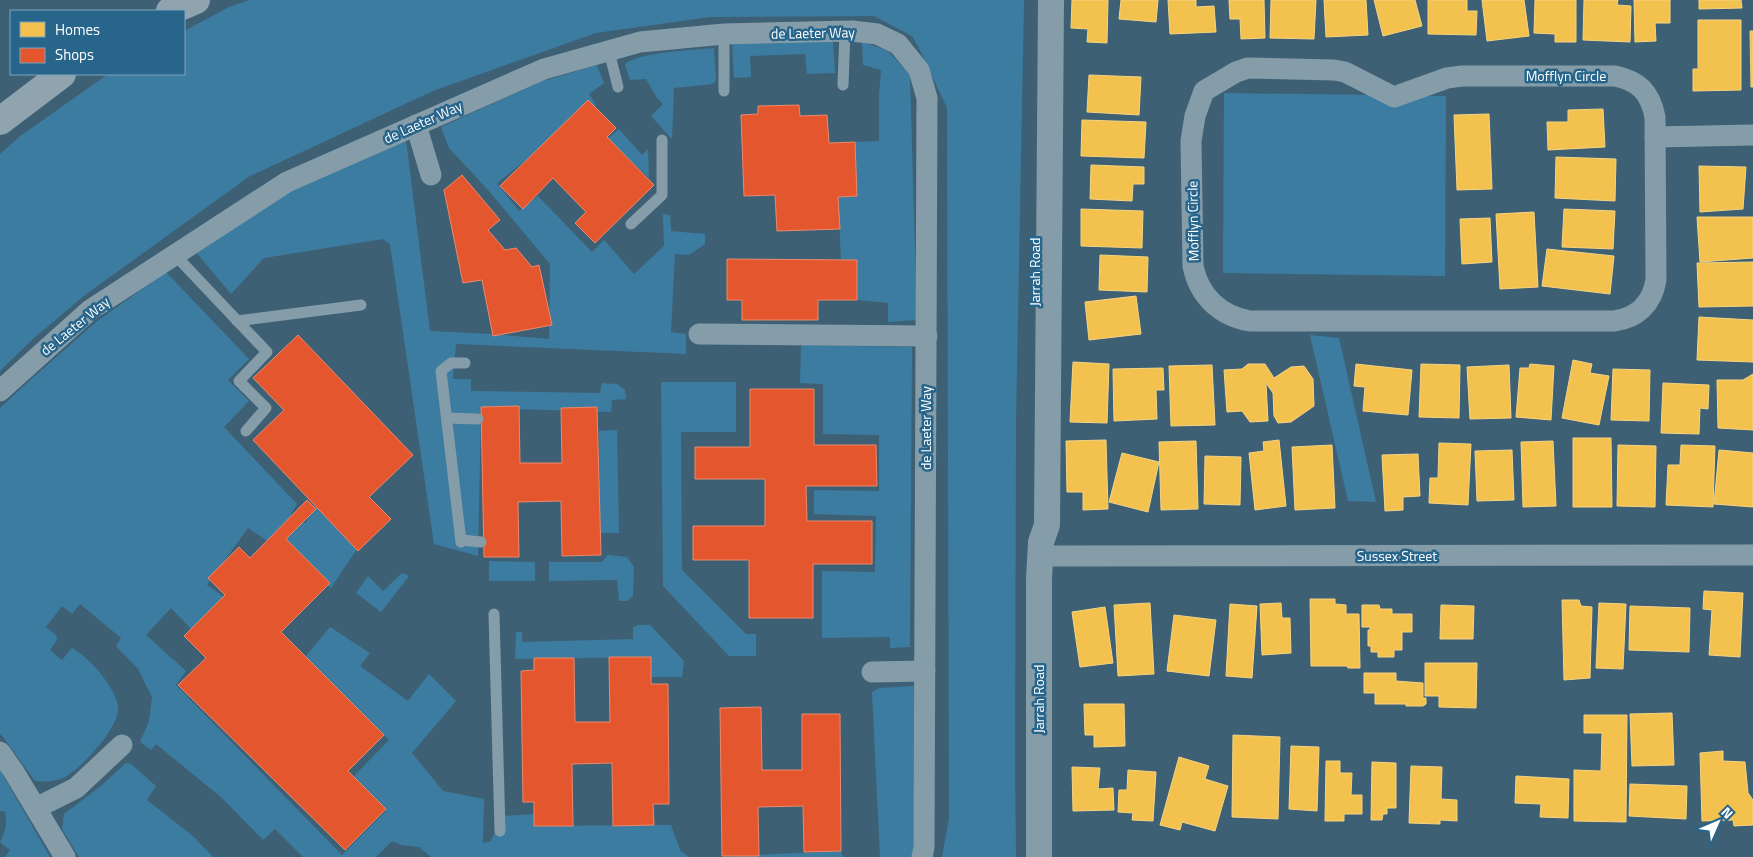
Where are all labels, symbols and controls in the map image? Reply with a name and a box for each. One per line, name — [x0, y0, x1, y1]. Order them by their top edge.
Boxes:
legend — [10, 10, 185, 75]
text: Homes — [55, 18, 100, 41]
street label: de Laeter Way — [771, 21, 855, 44]
text: Shops — [55, 43, 94, 66]
street label: Mofflyn Circle — [1526, 65, 1606, 86]
street label: de Laeter Way — [380, 95, 466, 148]
street label: Mofflyn Circle — [1181, 180, 1204, 262]
street label: Jarrah Road — [1024, 238, 1045, 306]
street label: de Laeter Way — [35, 291, 114, 360]
street label: de Laeter Way — [915, 386, 936, 470]
street label: Sussex Street — [1357, 545, 1437, 566]
street label: Jarrah Road — [1028, 665, 1049, 733]
north arrow — [1693, 797, 1743, 847]
text: N — [1717, 802, 1738, 823]

